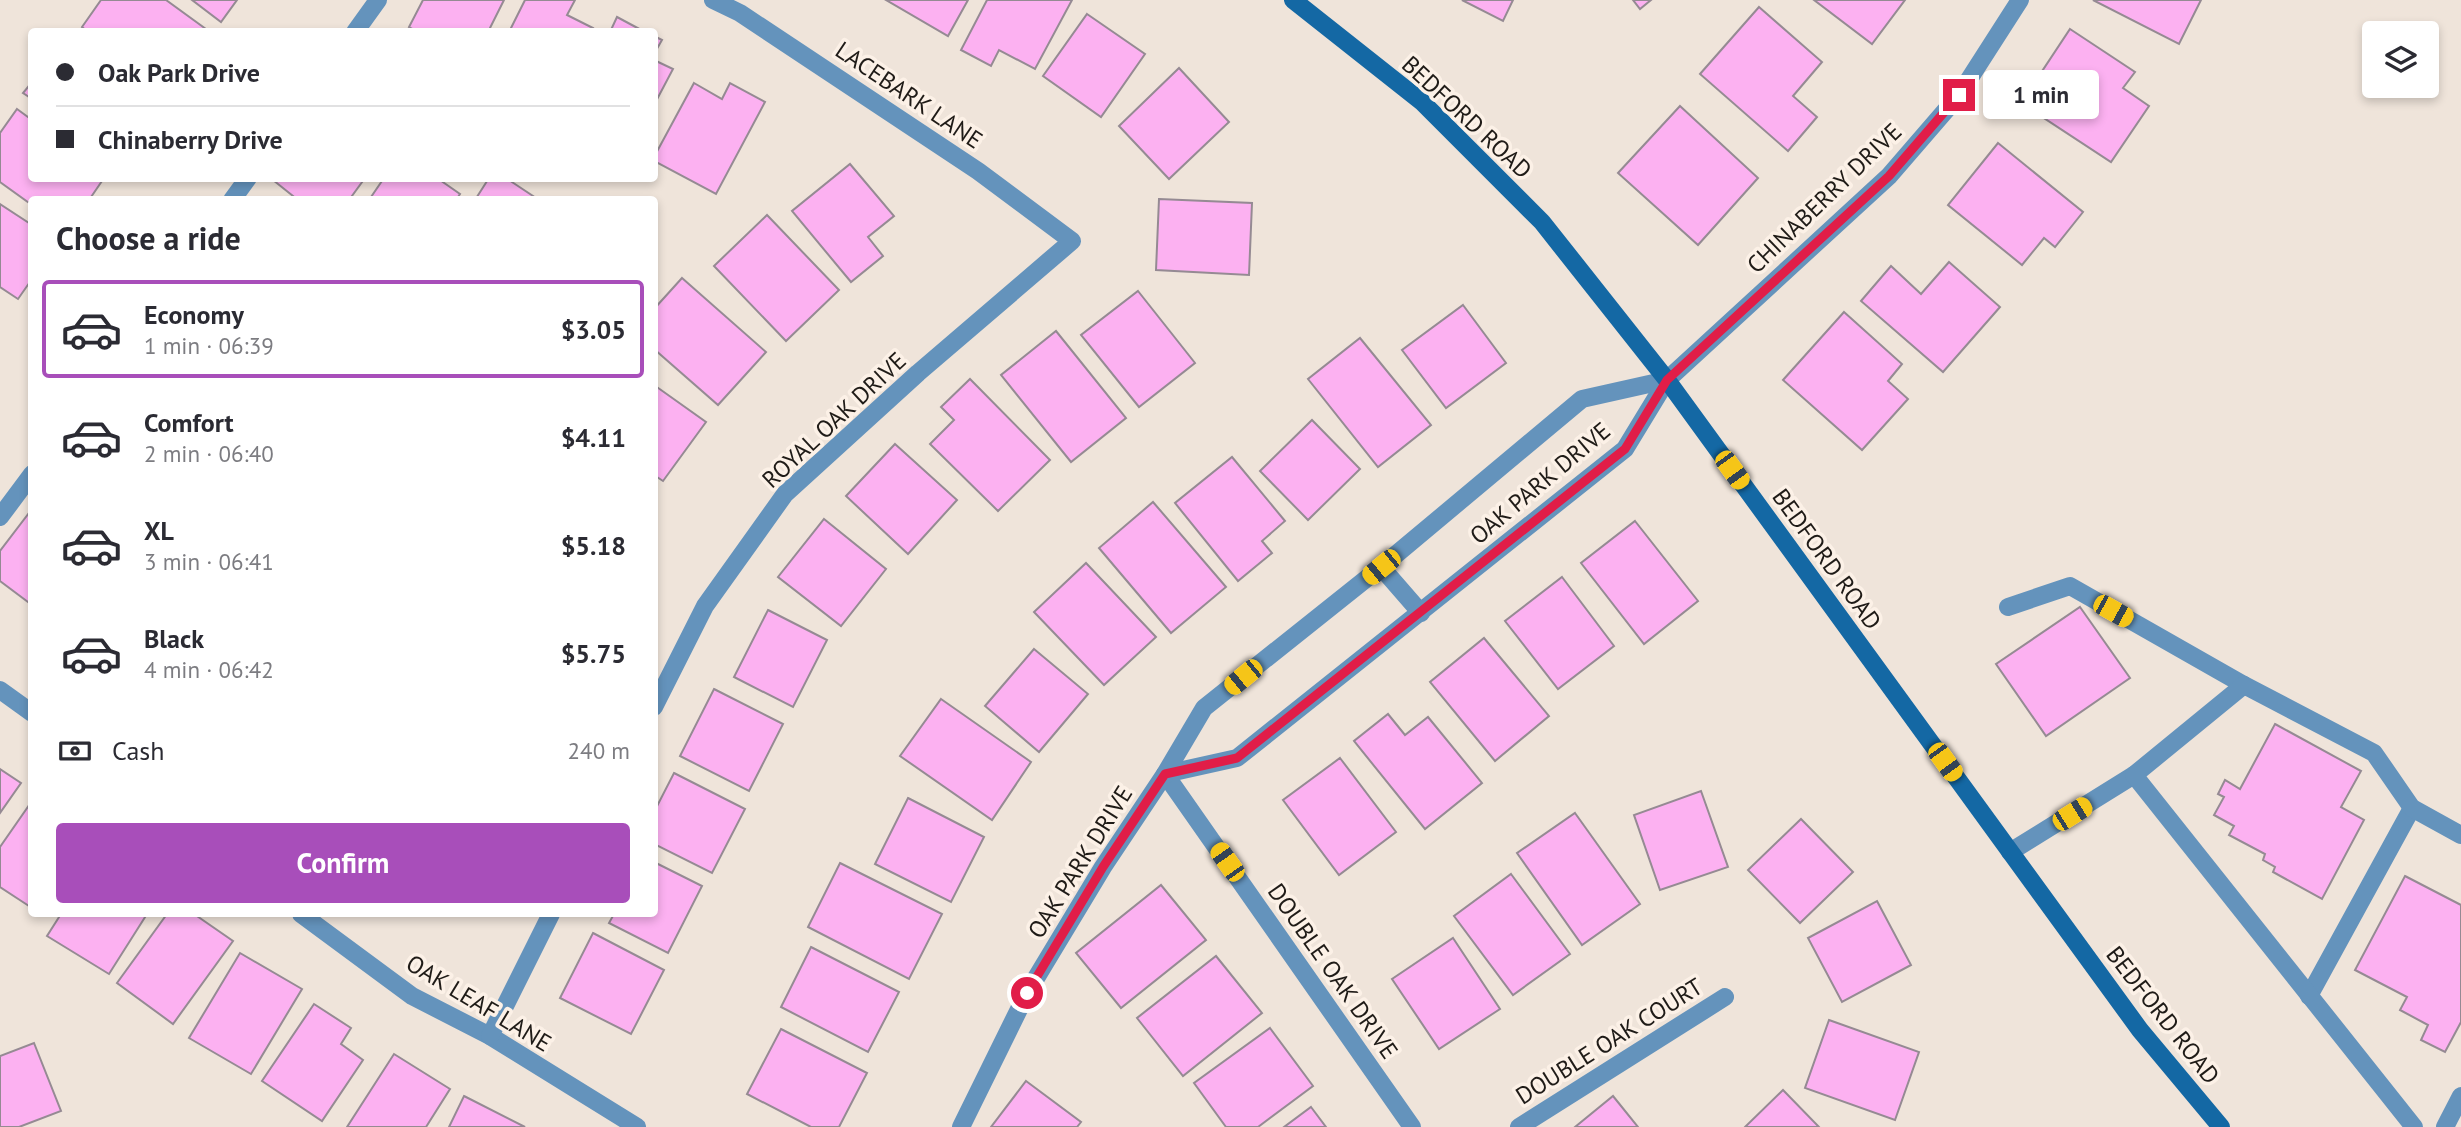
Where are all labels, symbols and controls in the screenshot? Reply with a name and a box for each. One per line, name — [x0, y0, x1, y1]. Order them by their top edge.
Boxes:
map controls — [2362, 21, 2439, 98]
button: layers — [2362, 21, 2439, 98]
street label: LACEBARK LANE — [830, 34, 988, 156]
street label: BEDFORD ROAD — [1396, 49, 1538, 185]
text: Oak Park Drive — [98, 56, 260, 89]
callout: 1 min — [1983, 70, 2099, 119]
route end — [1943, 79, 1975, 111]
text: 1 min — [2013, 80, 2069, 109]
street label: CHINABERRY DRIVE — [1740, 116, 1908, 280]
text: Chinaberry Drive — [98, 123, 283, 156]
text: Choose a ride — [56, 217, 241, 259]
icon: car — [60, 298, 123, 361]
text: Economy — [144, 298, 244, 331]
text: $3.05 — [561, 313, 626, 346]
text: 1 min · 06:39 — [144, 331, 274, 360]
street label: ROYAL OAK DRIVE — [755, 345, 913, 495]
icon: car — [60, 406, 123, 469]
text: Comfort — [144, 406, 234, 439]
street label: OAK PARK DRIVE — [1463, 415, 1617, 551]
text: $4.11 — [561, 421, 626, 454]
text: 2 min · 06:40 — [144, 439, 274, 468]
car — [1712, 447, 1753, 493]
street label: BEDFORD ROAD — [1766, 483, 1888, 635]
icon: car — [60, 514, 123, 577]
text: XL — [144, 514, 174, 547]
text: $5.18 — [561, 529, 626, 562]
car — [1359, 546, 1404, 588]
text: 3 min · 06:41 — [144, 547, 274, 576]
car — [2090, 592, 2137, 630]
icon: car — [60, 622, 123, 685]
text: Black — [144, 622, 204, 655]
text: $5.75 — [561, 637, 626, 670]
text: 4 min · 06:42 — [144, 655, 274, 684]
car — [1221, 656, 1266, 698]
icon: cash — [56, 732, 94, 770]
text: Cash — [112, 734, 164, 767]
text: 240 m — [568, 736, 630, 765]
car — [1925, 739, 1966, 785]
street label: OAK PARK DRIVE — [1021, 780, 1139, 944]
car — [2049, 794, 2096, 834]
button: Confirm — [56, 823, 630, 903]
car — [1207, 839, 1248, 885]
street label: DOUBLE OAK DRIVE — [1261, 877, 1405, 1065]
street label: BEDFORD ROAD — [2100, 940, 2226, 1090]
street label: OAK LEAF LANE — [401, 948, 557, 1058]
street label: DOUBLE OAK COURT — [1510, 971, 1708, 1111]
route start — [1011, 977, 1043, 1009]

